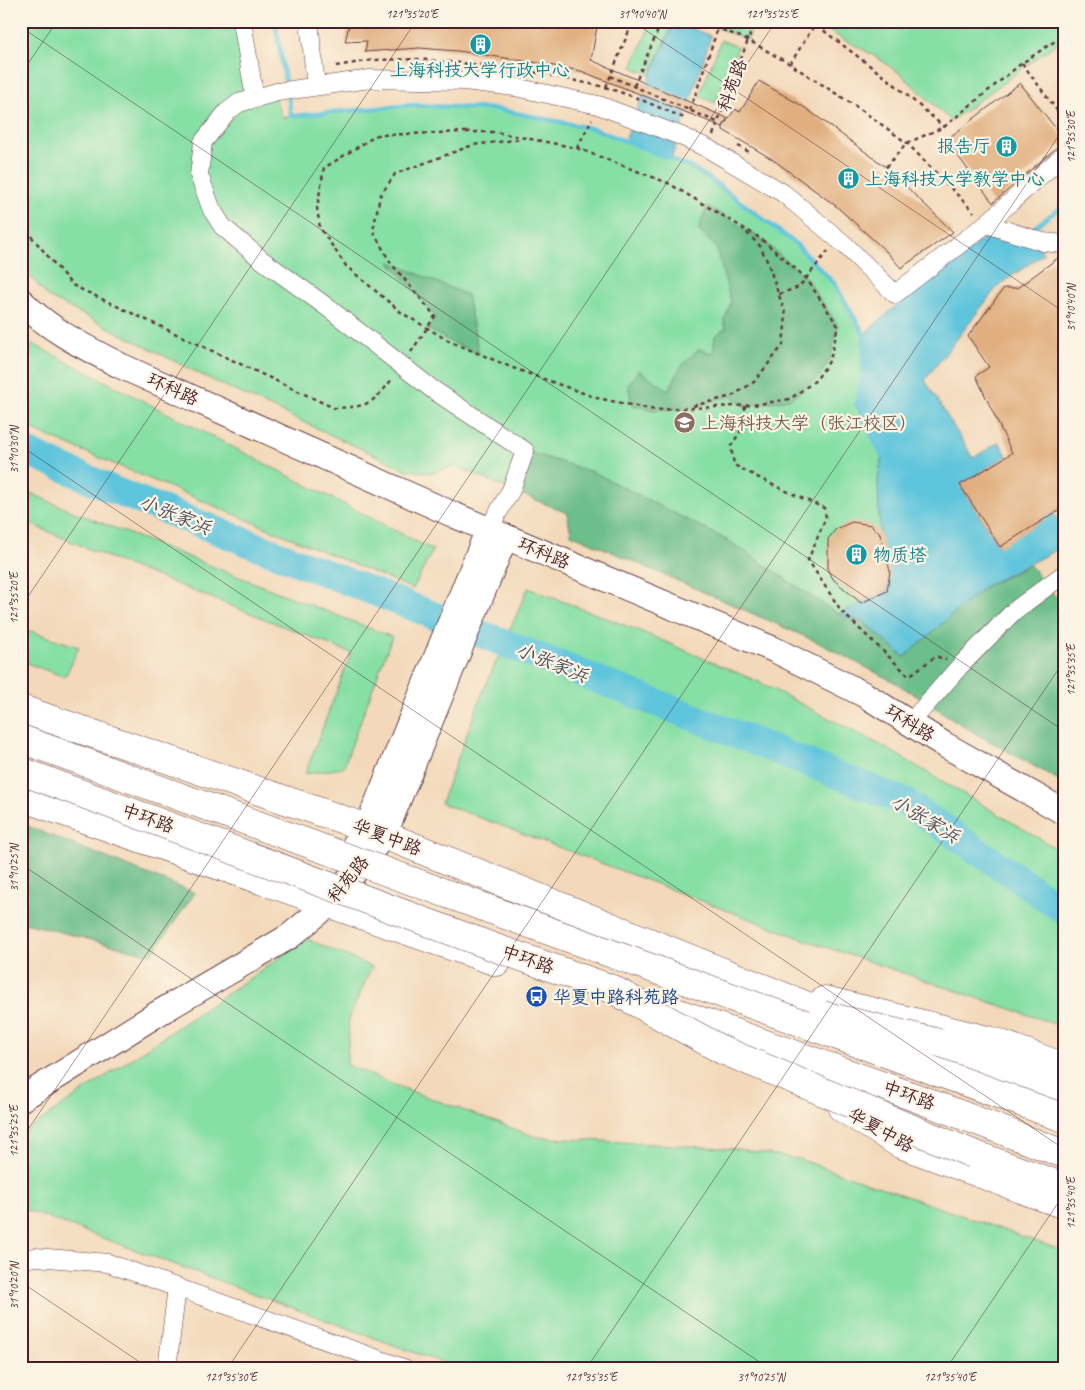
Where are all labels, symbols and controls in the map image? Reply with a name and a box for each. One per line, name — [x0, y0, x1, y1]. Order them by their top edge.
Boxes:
text: 121°35'20"E — [386, 6, 440, 22]
text: 31°10'40"N — [618, 6, 667, 22]
text: 121°35'25"E — [746, 6, 800, 22]
building icon: 上海科技大学行政中心 — [468, 33, 492, 57]
street label: 科苑路 — [712, 56, 752, 114]
place label: 上海科技大学行政中心 — [390, 59, 570, 81]
text: 121°35'30"E — [1063, 109, 1079, 163]
building icon: 报告厅 — [995, 134, 1019, 158]
place label: 报告厅 — [937, 135, 991, 157]
building icon: 上海科技大学教学中心 — [837, 167, 861, 191]
place label: 上海科技大学教学中心 — [865, 168, 1045, 190]
text: 31°10'40"N — [1063, 283, 1079, 332]
street label: 环科路 — [144, 368, 202, 410]
school or university icon: 上海科技大学（张江校区） — [673, 411, 697, 435]
place label: 上海科技大学（张江校区） — [701, 412, 917, 434]
text: 31°10'30"N — [6, 425, 22, 474]
water label: 小张家浜 — [135, 490, 216, 541]
street label: 环科路 — [515, 532, 573, 574]
building icon: 物质塔 — [845, 543, 869, 567]
place label: 物质塔 — [873, 544, 927, 566]
text: 121°35'20"E — [6, 570, 22, 624]
water label: 小张家浜 — [512, 638, 593, 689]
text: 121°35'35"E — [1063, 642, 1079, 696]
street label: 环科路 — [881, 699, 939, 747]
water label: 小张家浜 — [886, 789, 965, 849]
street label: 中环路 — [119, 798, 177, 838]
street label: 华夏中路 — [349, 814, 425, 860]
text: 31°10'25"N — [6, 843, 22, 892]
street label: 科苑路 — [322, 851, 374, 907]
street label: 中环路 — [499, 939, 557, 979]
bus stop icon: 华夏中路科苑路 — [525, 985, 549, 1009]
place label: 华夏中路科苑路 — [553, 986, 679, 1008]
street label: 中环路 — [880, 1075, 938, 1115]
text: 121°35'25"E — [6, 1103, 22, 1157]
street label: 华夏中路 — [844, 1103, 918, 1157]
text: 121°35'40"E — [1063, 1175, 1079, 1229]
text: 31°10'20"N — [6, 1261, 22, 1310]
text: 121°35'30"E — [205, 1369, 259, 1385]
text: 121°35'35"E — [565, 1369, 619, 1385]
text: 31°10'25"N — [737, 1369, 786, 1385]
text: 121°35'40"E — [924, 1369, 978, 1385]

